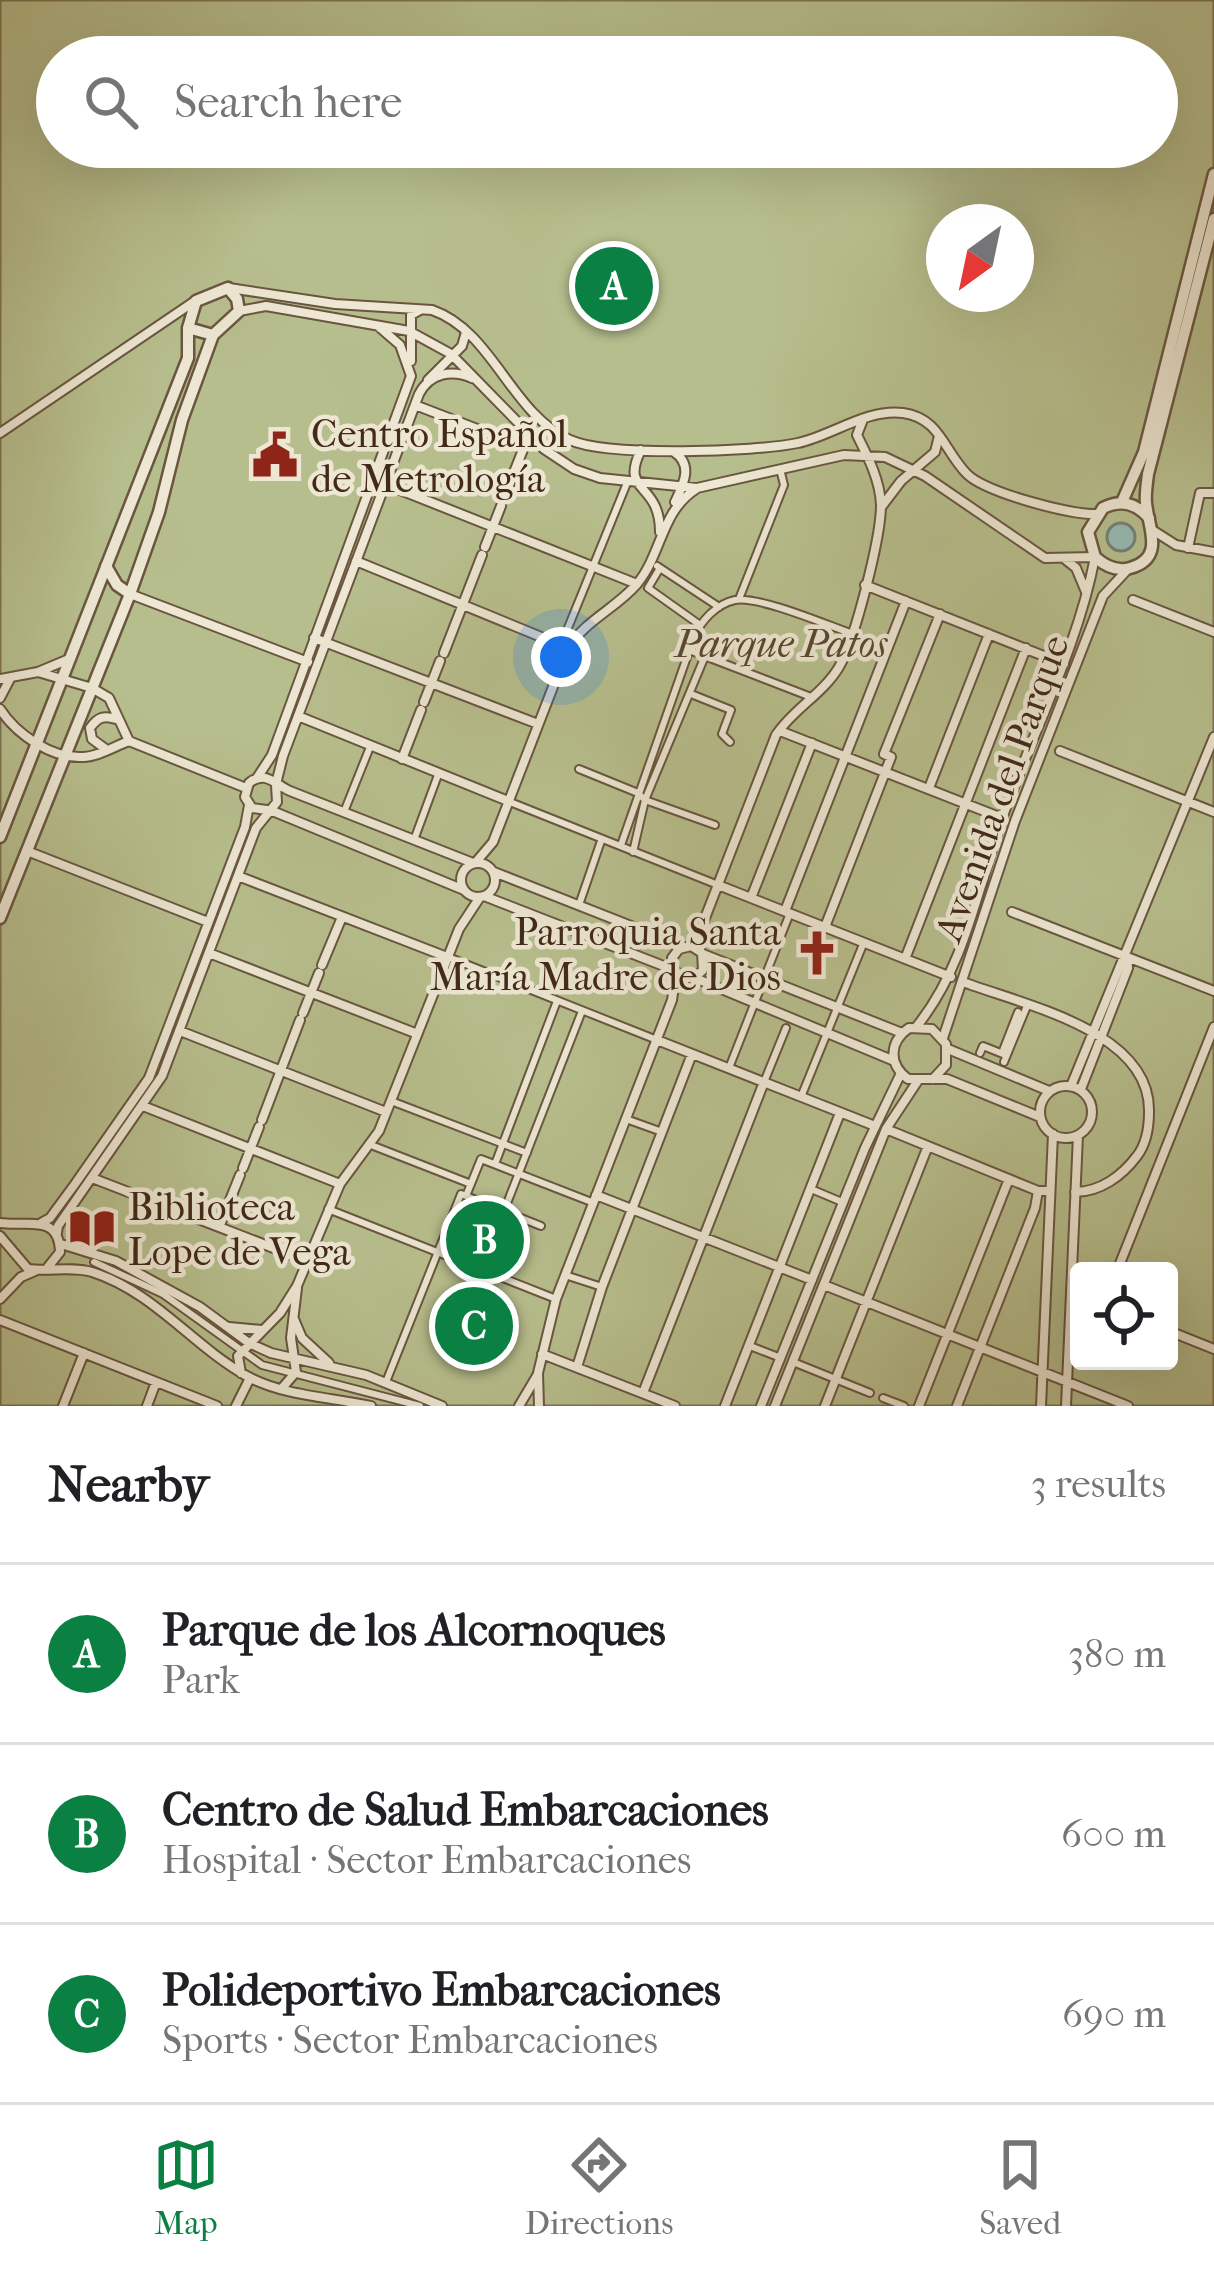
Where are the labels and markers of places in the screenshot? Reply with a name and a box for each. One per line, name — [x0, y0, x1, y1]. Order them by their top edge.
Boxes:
pin: A — [575, 241, 653, 331]
place label: Centro Español de Metrología — [311, 411, 568, 502]
public building icon: Centro Español de Metrología — [250, 430, 300, 480]
place label: Parroquia Santa María Madre de Dios — [430, 909, 782, 1000]
church icon: Parroquia Santa María Madre de Dios — [792, 928, 842, 978]
place label: Biblioteca Lope de Vega — [128, 1184, 351, 1275]
pin: B — [446, 1195, 524, 1285]
library icon: Biblioteca Lope de Vega — [67, 1203, 117, 1253]
pin: C — [435, 1281, 513, 1371]

